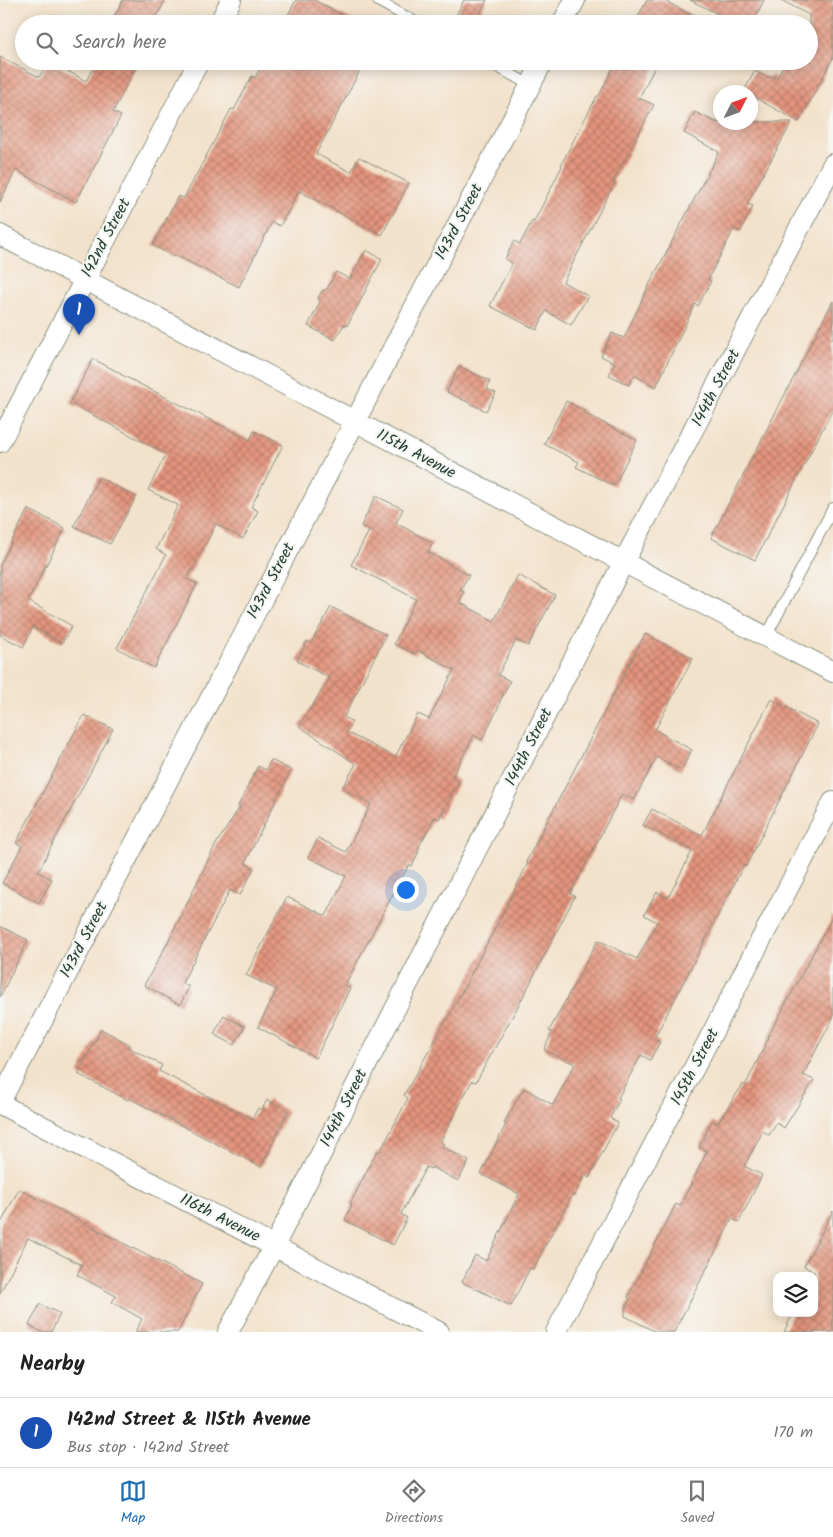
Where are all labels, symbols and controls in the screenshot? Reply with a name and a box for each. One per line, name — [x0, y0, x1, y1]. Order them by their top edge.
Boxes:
search box — [15, 15, 818, 70]
text: Search here — [73, 28, 167, 58]
icon: search — [33, 29, 61, 57]
north arrow — [713, 85, 758, 130]
street label: 143rd Street — [428, 179, 490, 265]
street label: 142nd Street — [75, 193, 138, 282]
pin: 1 — [63, 294, 95, 335]
street label: 144th Street — [685, 344, 747, 431]
street label: 115th Avenue — [372, 423, 460, 485]
street label: 143rd Street — [240, 538, 302, 624]
street label: 144th Street — [499, 703, 560, 790]
your location — [393, 877, 419, 903]
street label: 143rd Street — [53, 897, 115, 983]
street label: 145th Street — [664, 1023, 726, 1110]
street label: 144th Street — [314, 1064, 375, 1151]
street label: 116th Avenue — [175, 1187, 265, 1249]
map controls — [773, 1272, 818, 1317]
button: layers — [773, 1272, 818, 1317]
text: Nearby — [20, 1348, 85, 1381]
text: 142nd Street & 115th Avenue — [67, 1405, 311, 1435]
text: 1 — [34, 1420, 38, 1445]
text: 170 m — [773, 1420, 813, 1445]
text: Bus stop · 142nd Street — [67, 1435, 229, 1460]
tab: Map — [119, 1477, 147, 1529]
tab: Directions — [385, 1477, 443, 1529]
tab: Saved — [681, 1477, 714, 1529]

